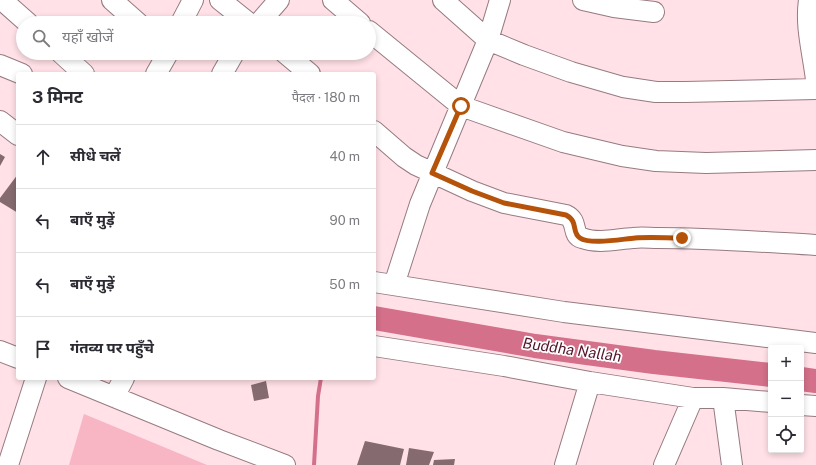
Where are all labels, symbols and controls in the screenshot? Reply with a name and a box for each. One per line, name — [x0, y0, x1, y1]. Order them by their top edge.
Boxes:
search box — [16, 16, 376, 60]
icon: search — [30, 27, 52, 49]
text: यहाँ खोजें — [62, 28, 113, 45]
text: 3 मिनट — [32, 87, 83, 107]
text: पैदल · 180 m — [292, 90, 360, 105]
route start — [452, 97, 470, 115]
icon: ahead — [32, 146, 54, 168]
text: सीधे चलें — [70, 147, 121, 164]
text: 40 m — [329, 149, 360, 164]
icon: left — [32, 210, 54, 232]
text: बाएँ मुड़ें — [70, 211, 115, 228]
text: 90 m — [330, 213, 360, 228]
route end — [673, 229, 691, 247]
icon: left — [32, 274, 54, 296]
text: बाएँ मुड़ें — [70, 275, 115, 292]
text: 50 m — [329, 277, 360, 292]
water label: Buddha Nallah — [522, 334, 623, 365]
icon: arrive — [32, 338, 54, 360]
text: गंतव्य पर पहुँचे — [70, 339, 154, 356]
map controls — [768, 345, 804, 453]
button: + — [768, 345, 804, 381]
button: − — [768, 381, 804, 417]
button: locate — [768, 417, 804, 453]

